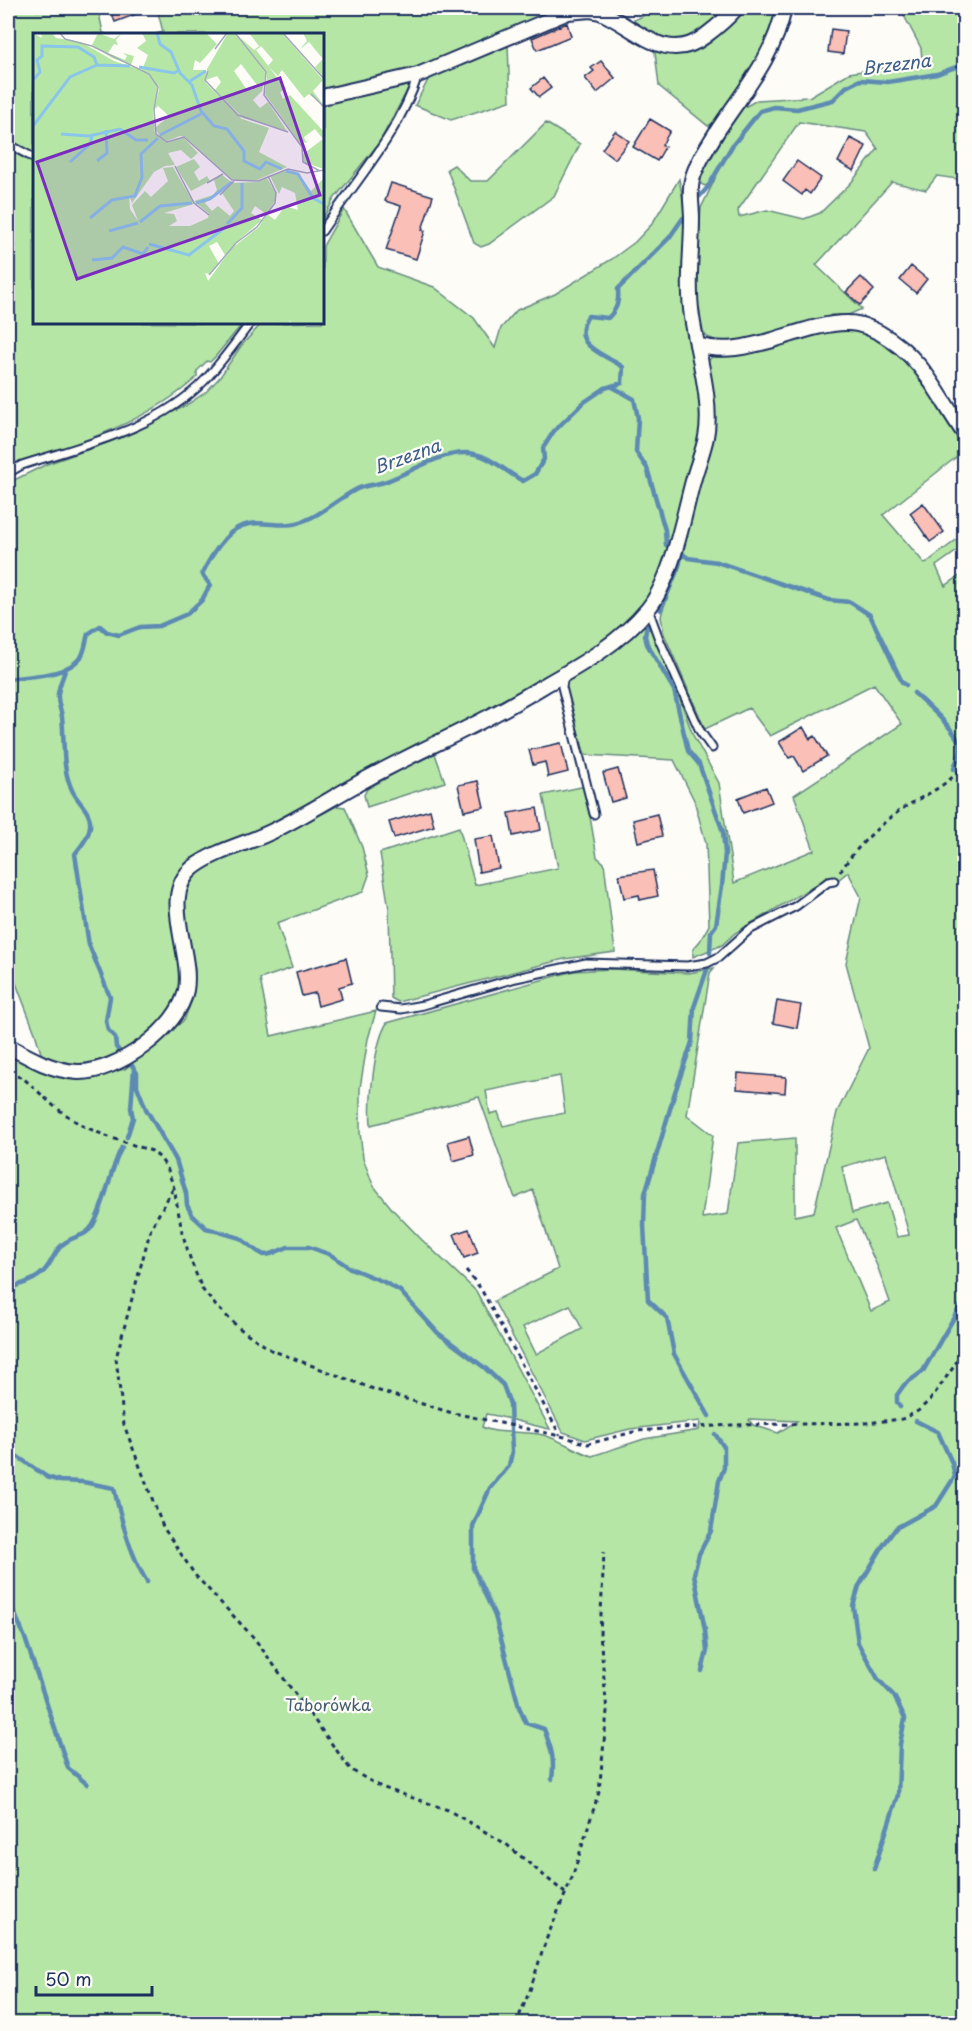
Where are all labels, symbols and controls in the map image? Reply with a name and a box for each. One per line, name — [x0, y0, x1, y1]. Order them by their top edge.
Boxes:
inset map — [33, 33, 324, 324]
water label: Brzezna — [860, 46, 933, 81]
water label: Brzezna — [369, 431, 445, 480]
park label: Taborówka — [285, 1692, 371, 1716]
scale bar — [36, 1959, 152, 1997]
text: 50 m — [45, 1965, 92, 1992]

